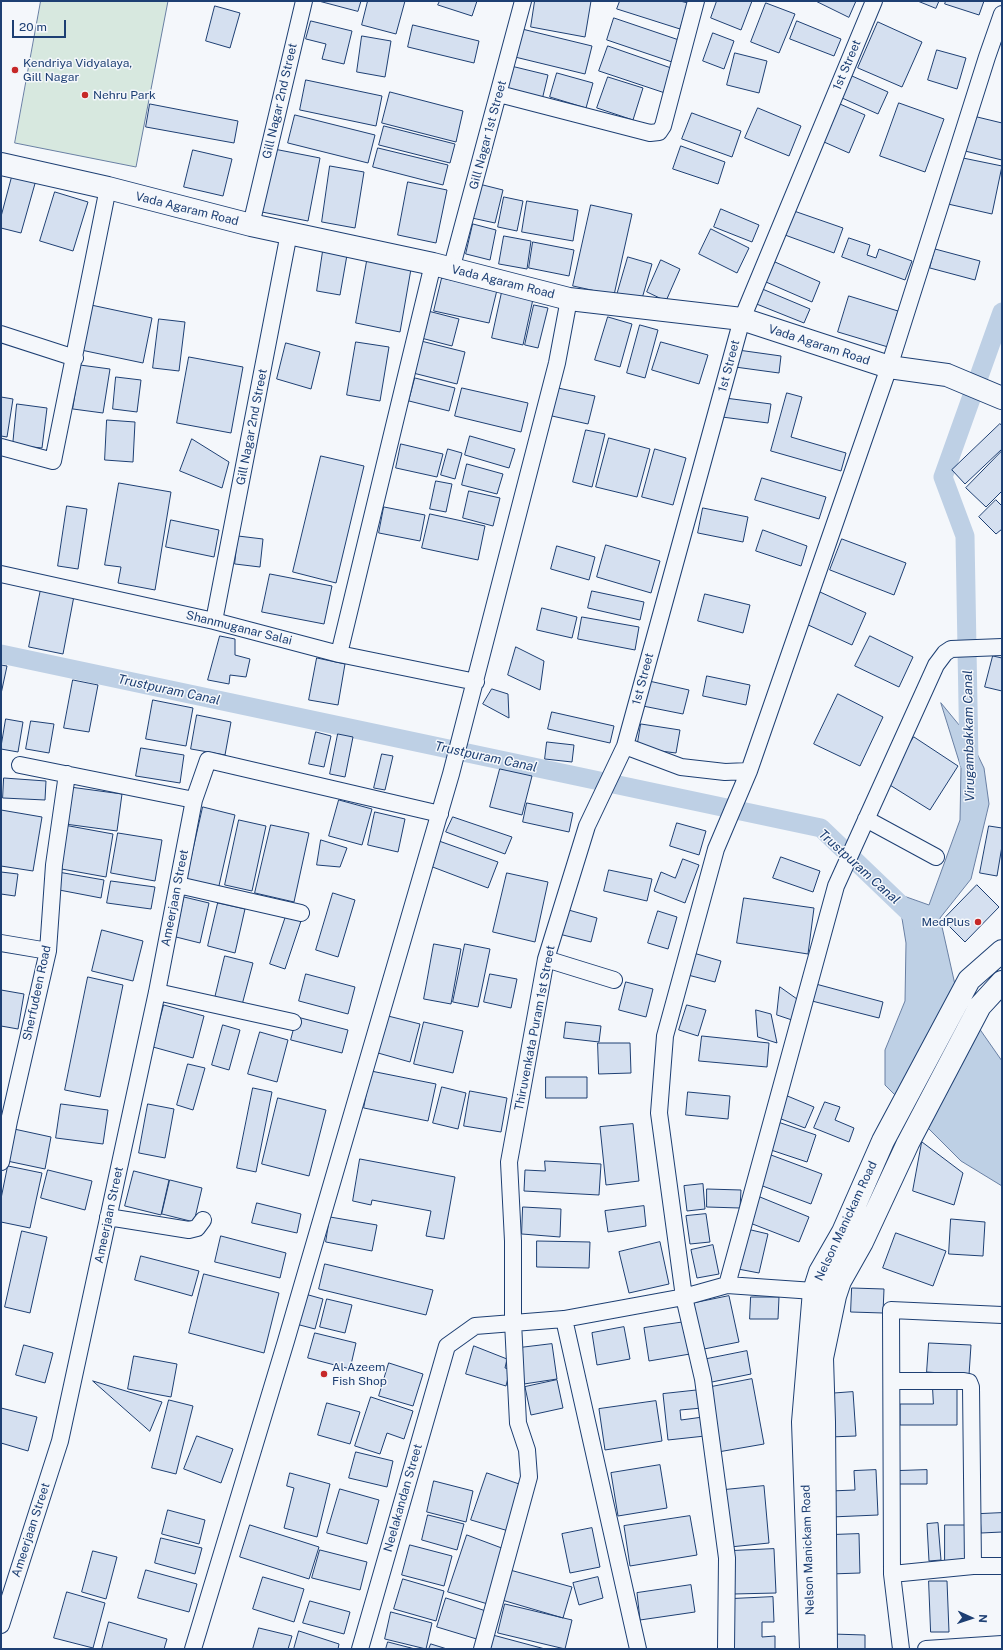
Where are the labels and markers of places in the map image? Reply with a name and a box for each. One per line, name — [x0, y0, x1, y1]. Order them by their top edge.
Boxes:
place label: Kendriya Vidyalaya, Gill Nagar — [23, 56, 132, 84]
marker: Kendriya Vidyalaya, Gill Nagar — [10, 65, 20, 75]
place label: Nehru Park — [93, 88, 156, 102]
marker: Nehru Park — [80, 90, 90, 100]
place label: MedPlus — [921, 915, 970, 929]
marker: MedPlus — [973, 917, 983, 927]
place label: Al Azeem Fish Shop — [332, 1360, 387, 1388]
marker: Al Azeem Fish Shop — [319, 1369, 329, 1379]

